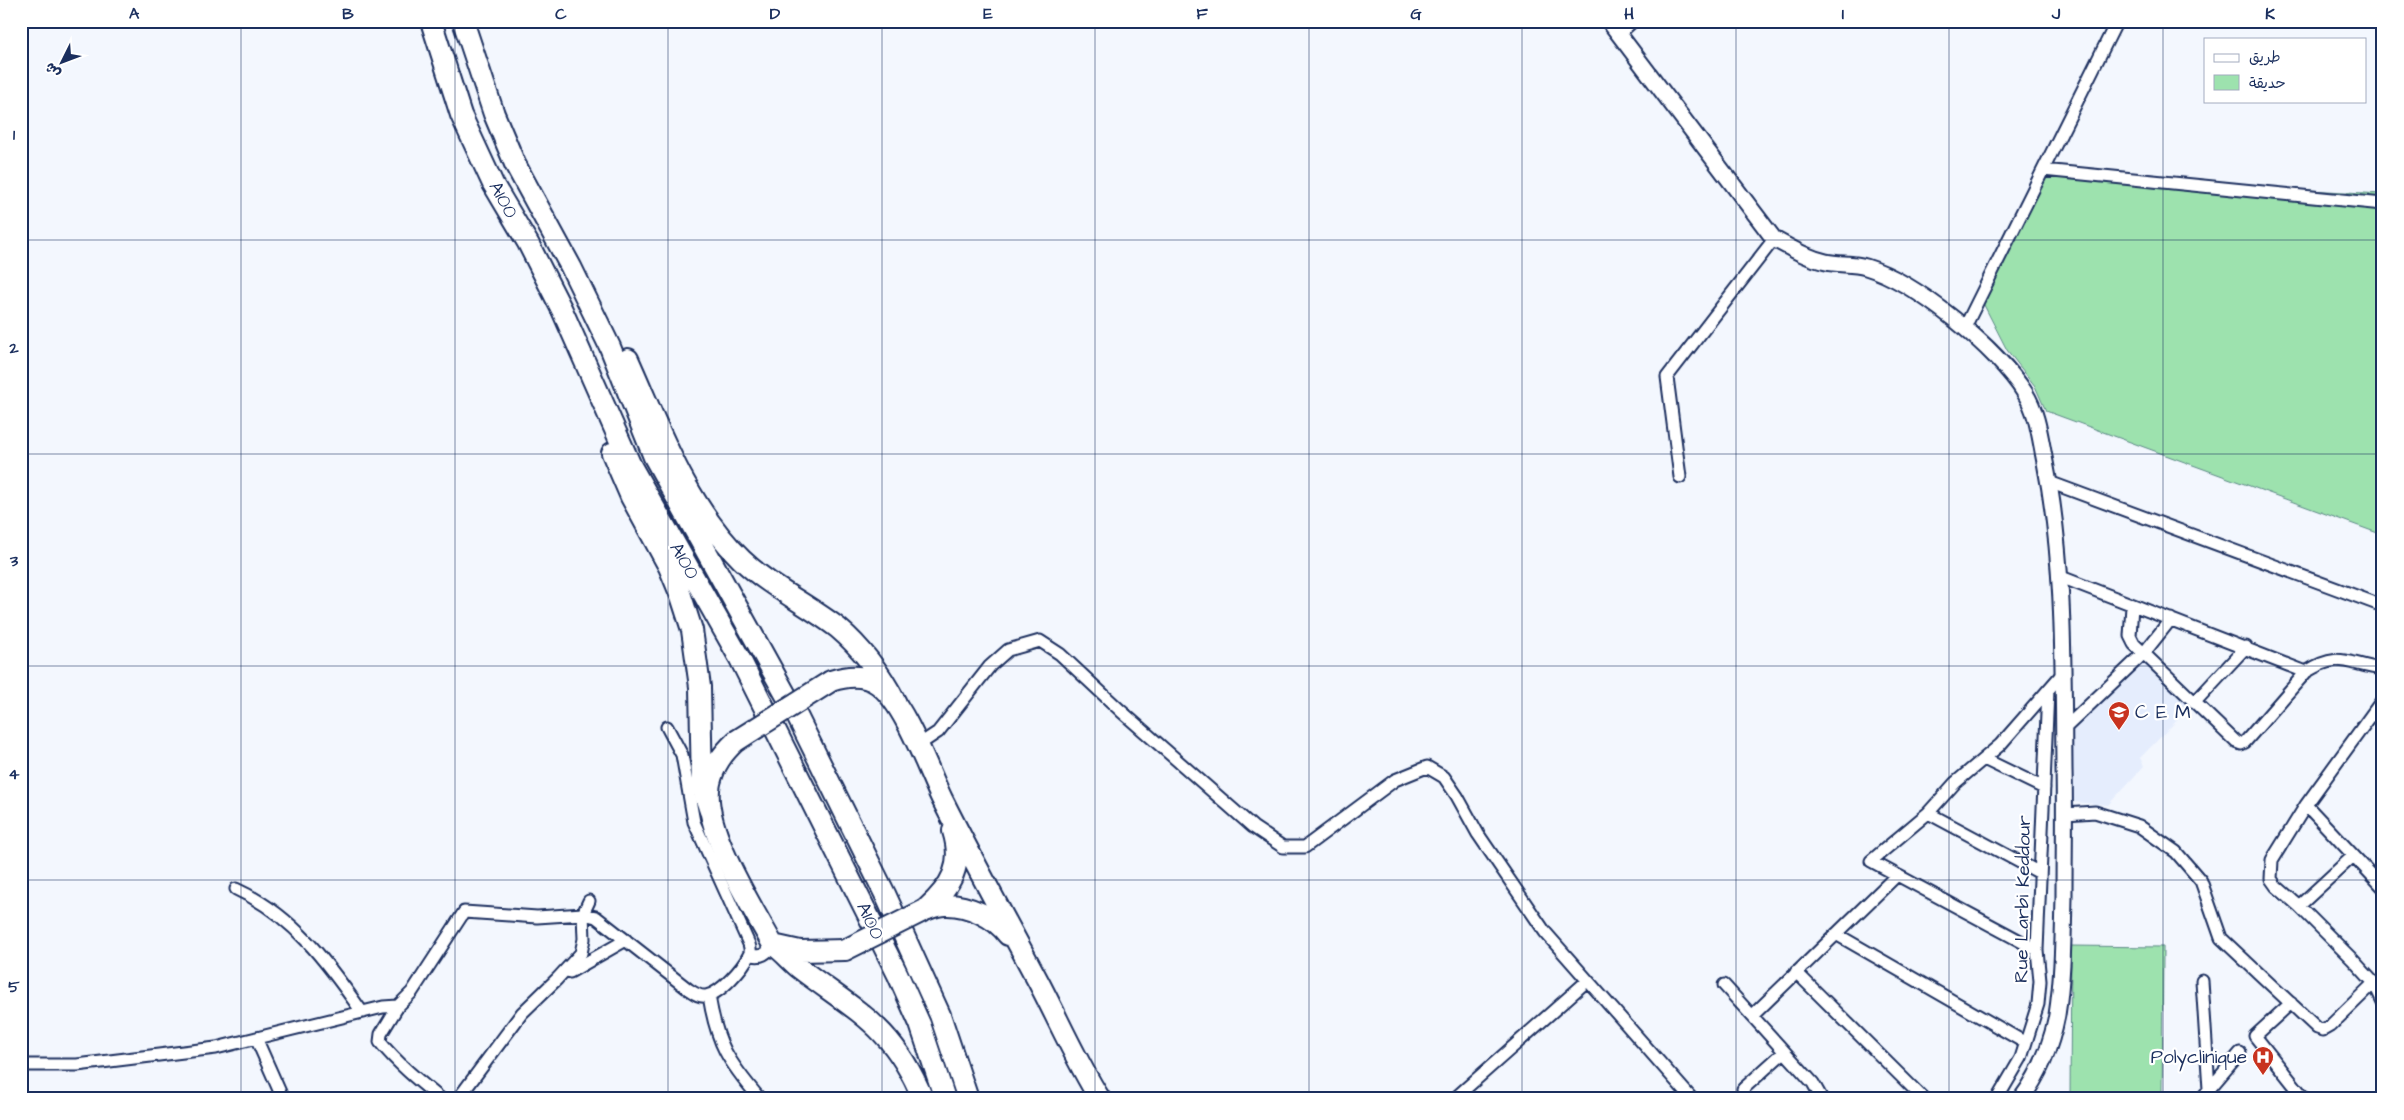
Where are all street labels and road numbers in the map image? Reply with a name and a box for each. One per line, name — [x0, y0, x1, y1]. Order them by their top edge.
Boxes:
street label: A100 — [482, 177, 524, 223]
street label: A100 — [663, 538, 705, 584]
street label: Rue Larbi Keddour — [2008, 814, 2038, 983]
street label: A100 — [849, 898, 891, 944]

